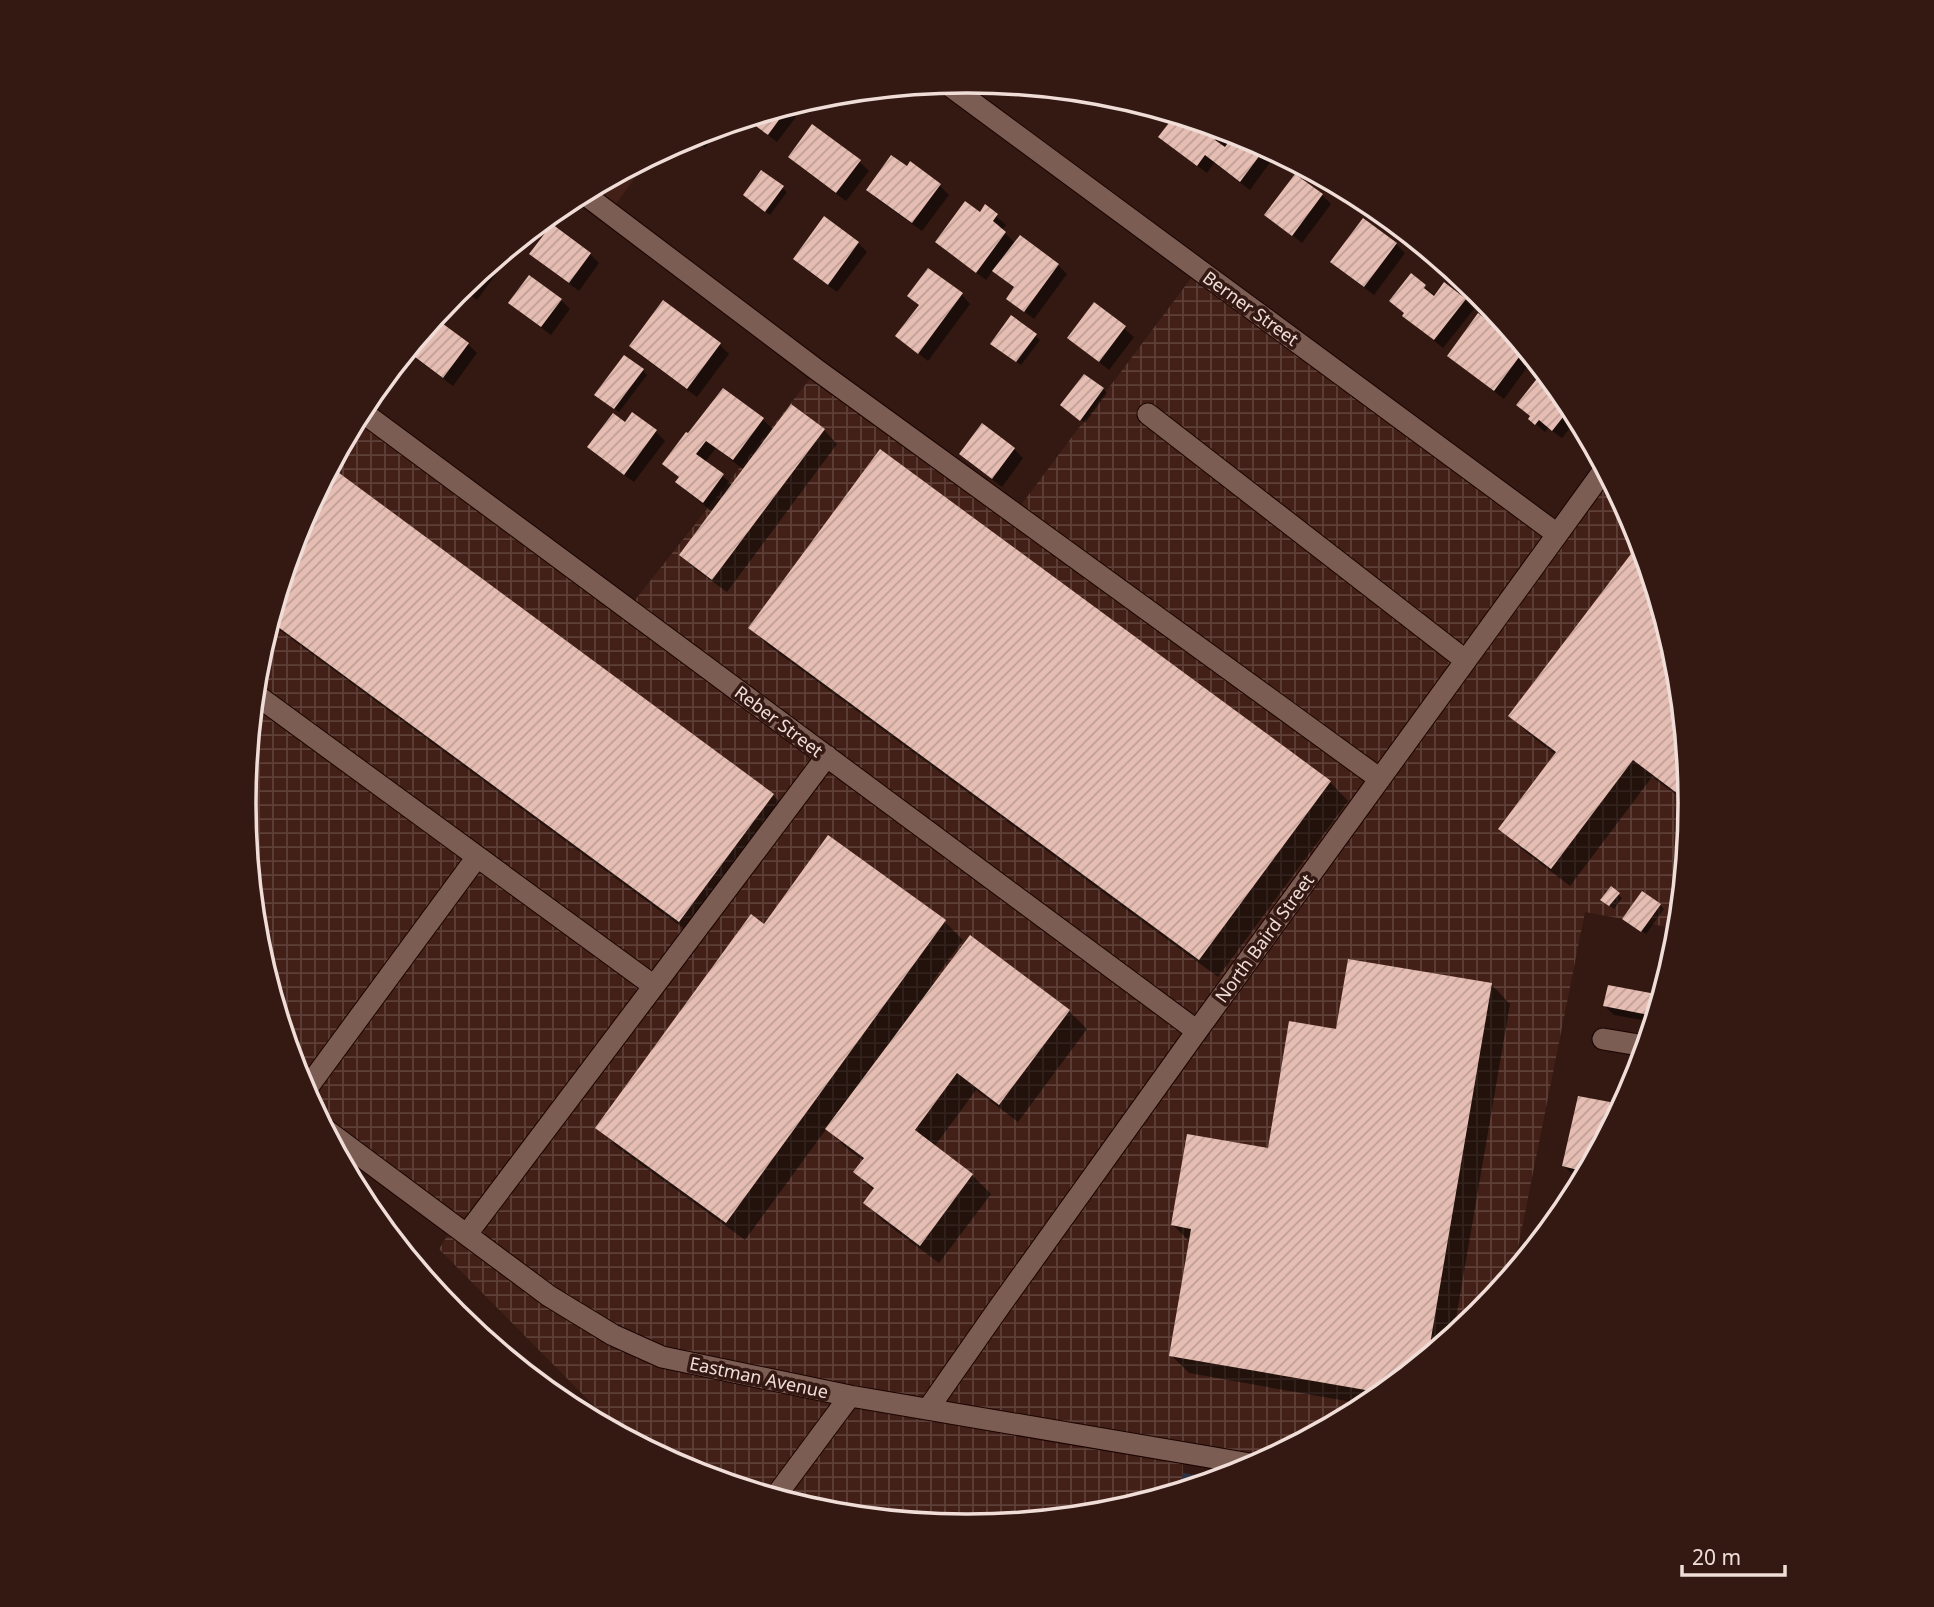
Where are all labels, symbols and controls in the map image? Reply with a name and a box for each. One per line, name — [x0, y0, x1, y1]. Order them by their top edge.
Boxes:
street label: Berner Street — [1198, 265, 1304, 351]
street label: Reber Street — [730, 680, 829, 762]
street label: North Baird Street — [1209, 868, 1319, 1007]
street label: Eastman Avenue — [687, 1351, 831, 1403]
scale bar — [1682, 1534, 1785, 1578]
text: 20 m — [1692, 1543, 1741, 1571]

